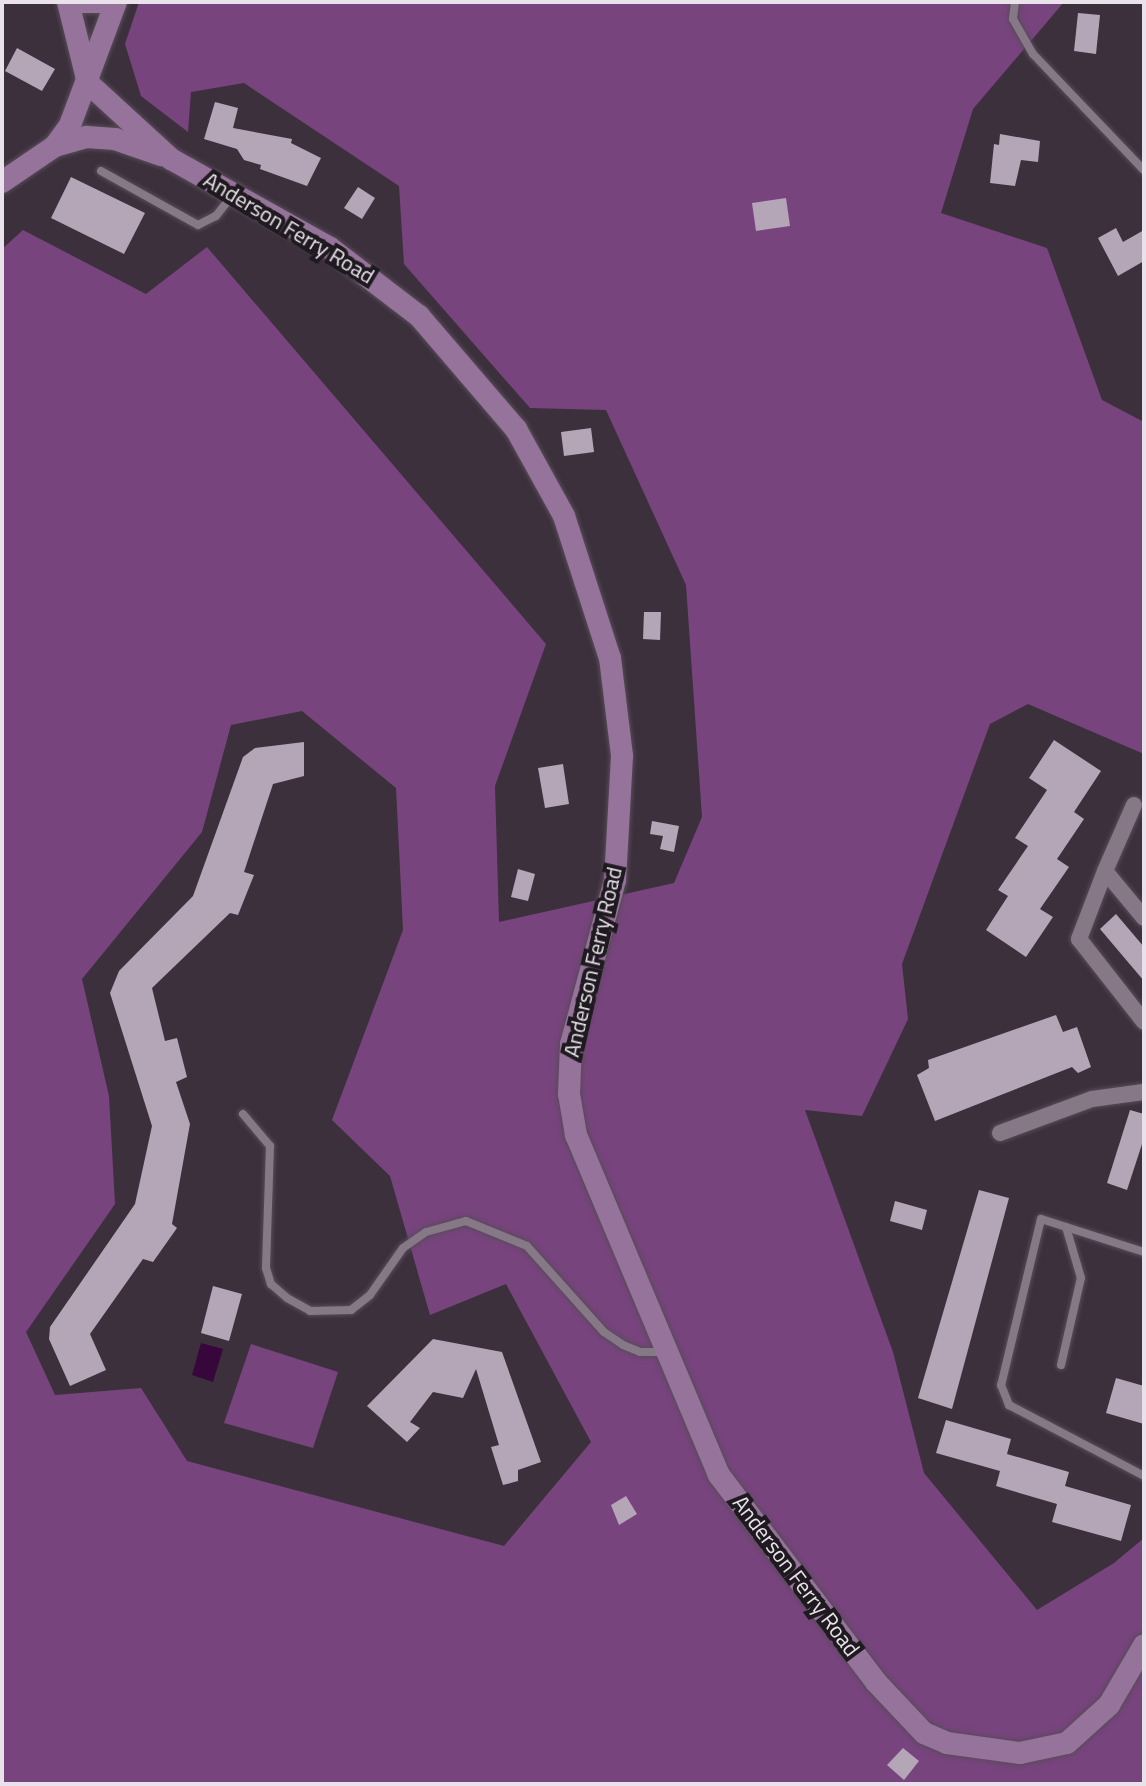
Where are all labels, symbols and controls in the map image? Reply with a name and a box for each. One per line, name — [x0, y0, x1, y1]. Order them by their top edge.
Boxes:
street label: Anderson Ferry Road — [199, 167, 379, 289]
street label: Anderson Ferry Road — [558, 864, 628, 1060]
street label: Anderson Ferry Road — [727, 1490, 865, 1662]

